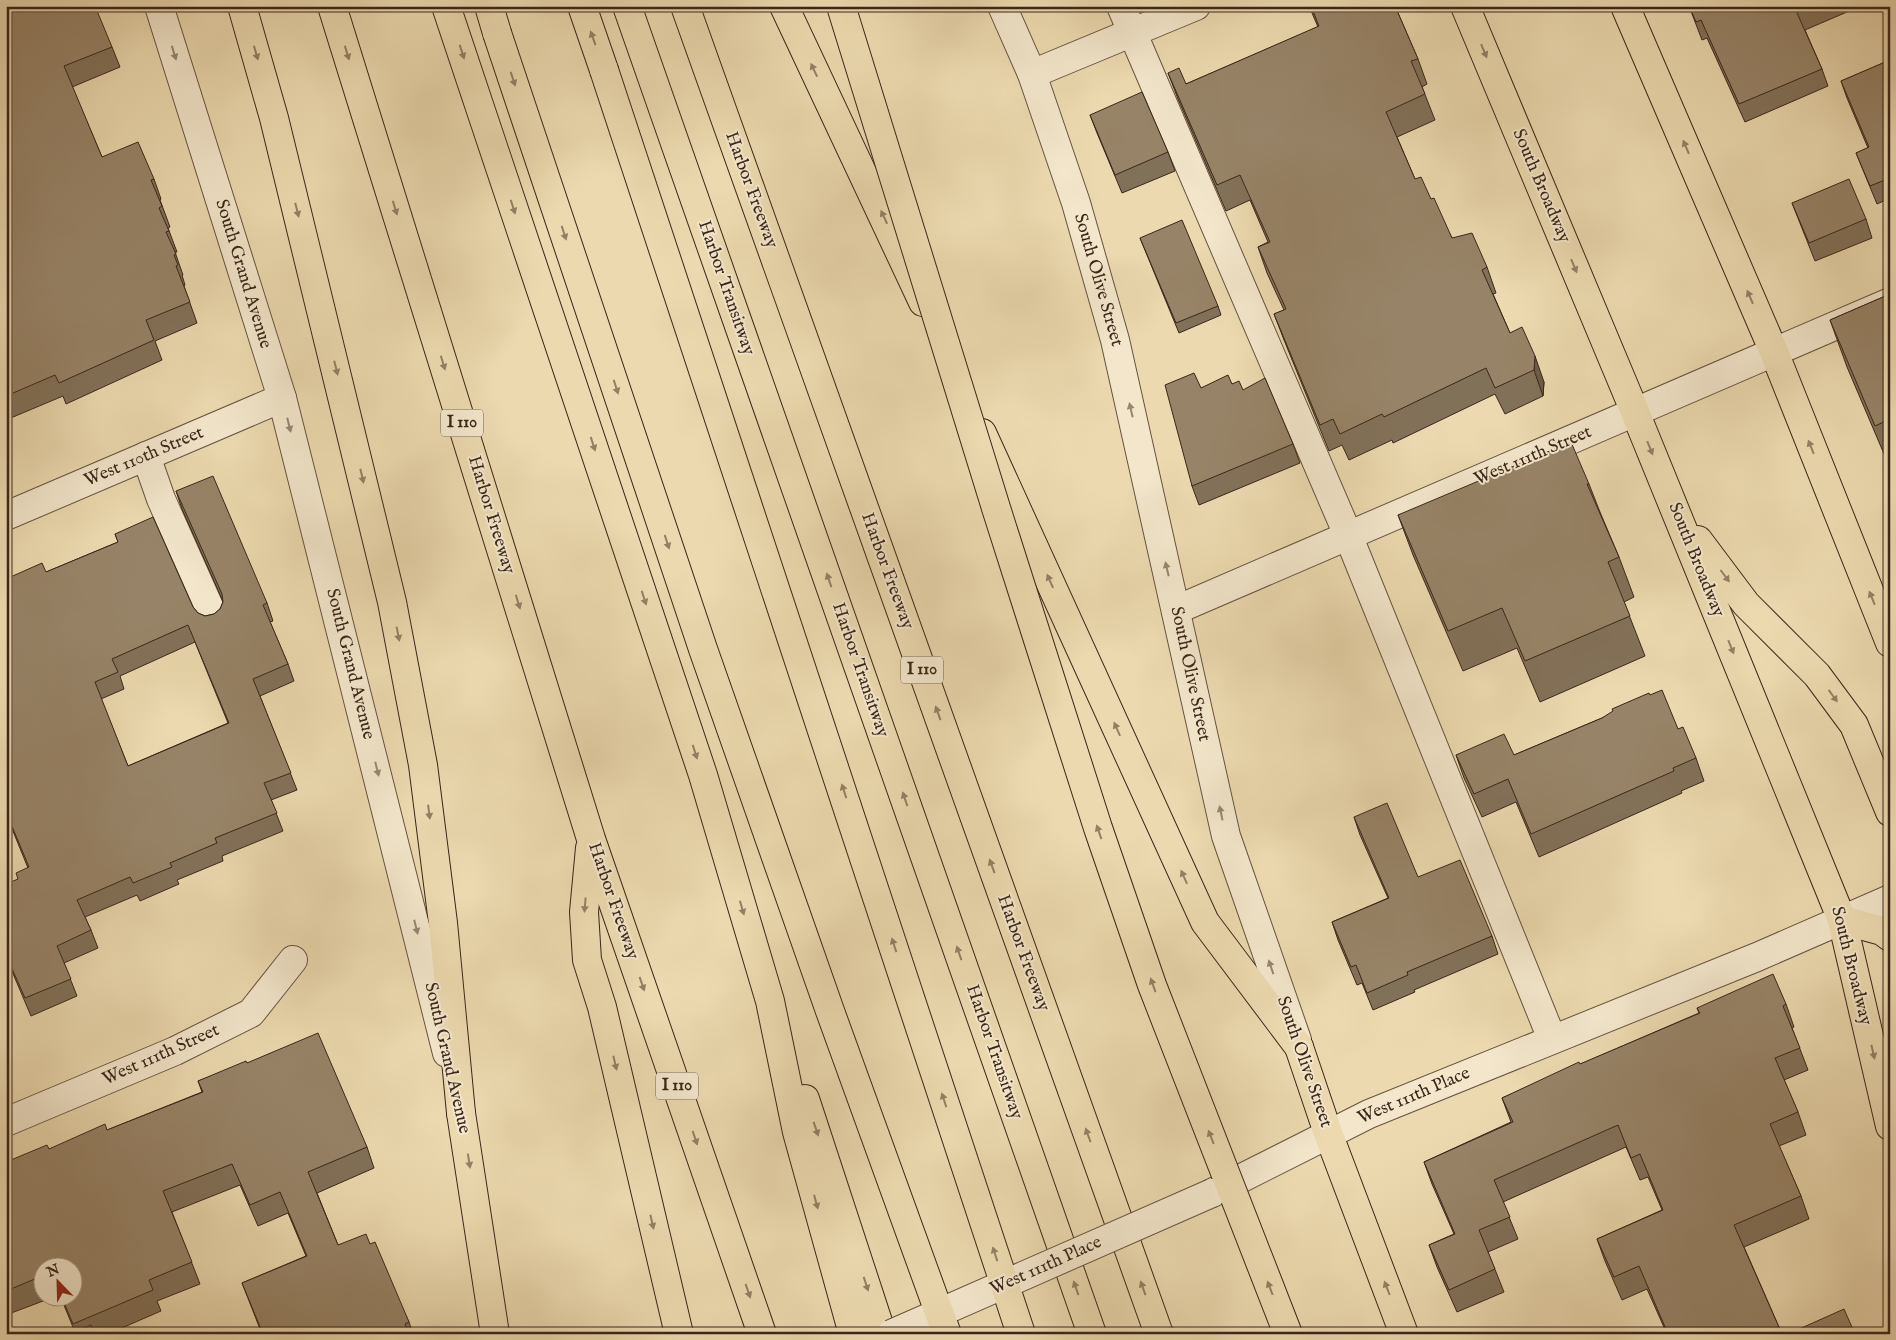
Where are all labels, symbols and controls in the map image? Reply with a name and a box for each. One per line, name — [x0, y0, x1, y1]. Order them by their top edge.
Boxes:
one-way arrow — [589, 30, 597, 45]
one-way arrow — [1481, 44, 1489, 58]
one-way arrow — [170, 45, 178, 60]
one-way arrow — [343, 45, 351, 60]
one-way arrow — [459, 45, 466, 60]
one-way arrow — [252, 46, 260, 61]
one-way arrow — [810, 63, 818, 77]
one-way arrow — [509, 72, 517, 87]
street label: South Broadway — [1507, 126, 1575, 247]
street label: Harbor Freeway — [719, 129, 783, 252]
one-way arrow — [1681, 140, 1689, 154]
street label: South Grand Avenue — [209, 197, 277, 351]
one-way arrow — [510, 199, 518, 214]
one-way arrow — [391, 201, 399, 216]
one-way arrow — [293, 203, 301, 218]
one-way arrow — [879, 210, 887, 224]
street label: South Olive Street — [1068, 211, 1128, 349]
street label: Harbor Transitway — [692, 218, 760, 358]
one-way arrow — [560, 226, 568, 241]
one-way arrow — [1570, 259, 1578, 274]
one-way arrow — [1745, 290, 1753, 304]
one-way arrow — [440, 356, 448, 371]
one-way arrow — [332, 361, 340, 376]
one-way arrow — [612, 380, 620, 395]
one-way arrow — [1127, 403, 1135, 418]
road number: I 110 — [441, 409, 483, 436]
one-way arrow — [285, 418, 293, 433]
street label: West 110th Street — [81, 421, 207, 493]
street label: West 111th Street — [1471, 421, 1595, 491]
one-way arrow — [590, 436, 597, 451]
one-way arrow — [1807, 440, 1815, 454]
one-way arrow — [1646, 441, 1654, 456]
street label: Harbor Freeway — [462, 453, 520, 577]
one-way arrow — [358, 468, 366, 483]
street label: South Broadway — [1663, 499, 1729, 621]
street label: Harbor Freeway — [855, 510, 919, 633]
one-way arrow — [664, 534, 671, 549]
one-way arrow — [1163, 561, 1171, 576]
one-way arrow — [1719, 569, 1729, 582]
one-way arrow — [824, 572, 832, 587]
one-way arrow — [1046, 574, 1054, 589]
street label: South Grand Avenue — [320, 586, 380, 742]
one-way arrow — [641, 590, 648, 605]
one-way arrow — [1867, 591, 1875, 605]
one-way arrow — [514, 594, 522, 609]
street label: Harbor Transitway — [826, 600, 894, 740]
street label: South Olive Street — [1164, 604, 1216, 744]
one-way arrow — [394, 627, 402, 642]
one-way arrow — [1728, 640, 1736, 654]
road number: I 110 — [901, 656, 943, 684]
one-way arrow — [1828, 689, 1838, 703]
one-way arrow — [934, 706, 941, 721]
one-way arrow — [1113, 722, 1121, 736]
one-way arrow — [692, 745, 700, 760]
one-way arrow — [373, 762, 381, 777]
one-way arrow — [839, 783, 847, 798]
one-way arrow — [901, 792, 908, 807]
one-way arrow — [425, 804, 433, 820]
one-way arrow — [1217, 806, 1225, 821]
one-way arrow — [1095, 824, 1103, 839]
street label: Harbor Freeway — [582, 839, 644, 963]
one-way arrow — [988, 859, 995, 874]
one-way arrow — [1180, 870, 1188, 884]
street label: Harbor Freeway — [991, 892, 1055, 1015]
one-way arrow — [581, 897, 589, 913]
one-way arrow — [739, 900, 747, 915]
street label: South Broadway — [1825, 904, 1877, 1028]
one-way arrow — [412, 919, 420, 934]
one-way arrow — [890, 938, 898, 953]
one-way arrow — [955, 945, 962, 960]
one-way arrow — [1267, 960, 1274, 975]
one-way arrow — [638, 977, 646, 992]
one-way arrow — [1149, 978, 1156, 993]
street label: South Grand Avenue — [418, 980, 476, 1136]
street label: Harbor Transitway — [960, 982, 1028, 1122]
street label: South Olive Street — [1271, 993, 1337, 1131]
street label: West 111th Street — [99, 1019, 223, 1091]
one-way arrow — [1869, 1045, 1877, 1060]
one-way arrow — [611, 1056, 619, 1071]
street label: West 111th Place — [1354, 1062, 1474, 1130]
road number: I 110 — [656, 1072, 698, 1100]
one-way arrow — [940, 1092, 948, 1107]
one-way arrow — [813, 1122, 820, 1137]
one-way arrow — [1084, 1127, 1092, 1142]
one-way arrow — [1207, 1129, 1215, 1144]
one-way arrow — [691, 1131, 699, 1146]
one-way arrow — [465, 1153, 473, 1169]
one-way arrow — [813, 1194, 821, 1209]
one-way arrow — [648, 1214, 656, 1229]
street label: West 111th Place — [987, 1231, 1105, 1301]
one-way arrow — [991, 1247, 998, 1262]
north arrow — [32, 1258, 82, 1308]
text: N — [43, 1260, 62, 1282]
one-way arrow — [863, 1276, 870, 1291]
one-way arrow — [1072, 1280, 1079, 1295]
one-way arrow — [1139, 1280, 1147, 1295]
one-way arrow — [1266, 1280, 1274, 1295]
one-way arrow — [1383, 1280, 1391, 1295]
one-way arrow — [745, 1284, 752, 1299]

